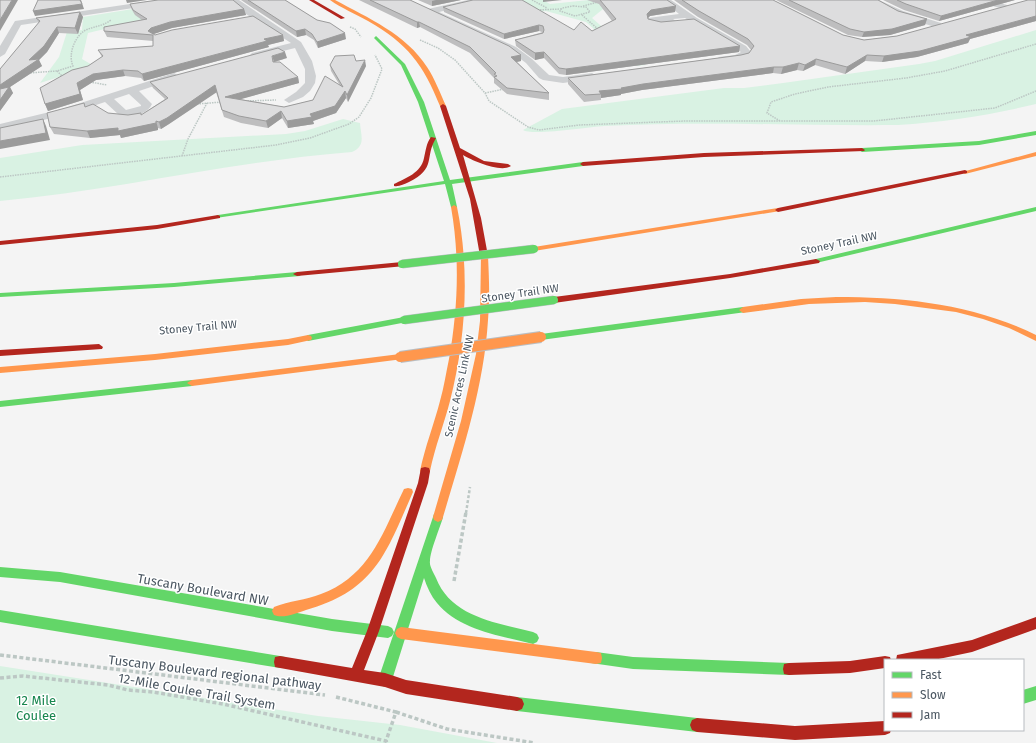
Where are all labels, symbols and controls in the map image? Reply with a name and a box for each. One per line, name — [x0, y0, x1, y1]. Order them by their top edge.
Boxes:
street label: Stoney Trail NW — [800, 229, 879, 258]
street label: Stoney Trail NW — [481, 282, 560, 305]
street label: Stoney Trail NW — [159, 318, 237, 337]
street label: Scenic Acres Link NW — [442, 334, 477, 439]
street label: Tuscany Boulevard NW — [136, 571, 270, 608]
street label: Tuscany Boulevard regional pathway — [108, 652, 323, 693]
legend — [884, 659, 1024, 731]
text: Fast — [920, 668, 942, 682]
street label: 12-Mile Coulee Trail System — [117, 670, 277, 713]
text: Slow — [920, 688, 946, 702]
park label: 12 Mile Coulee — [16, 693, 56, 723]
text: Jam — [920, 708, 940, 722]

